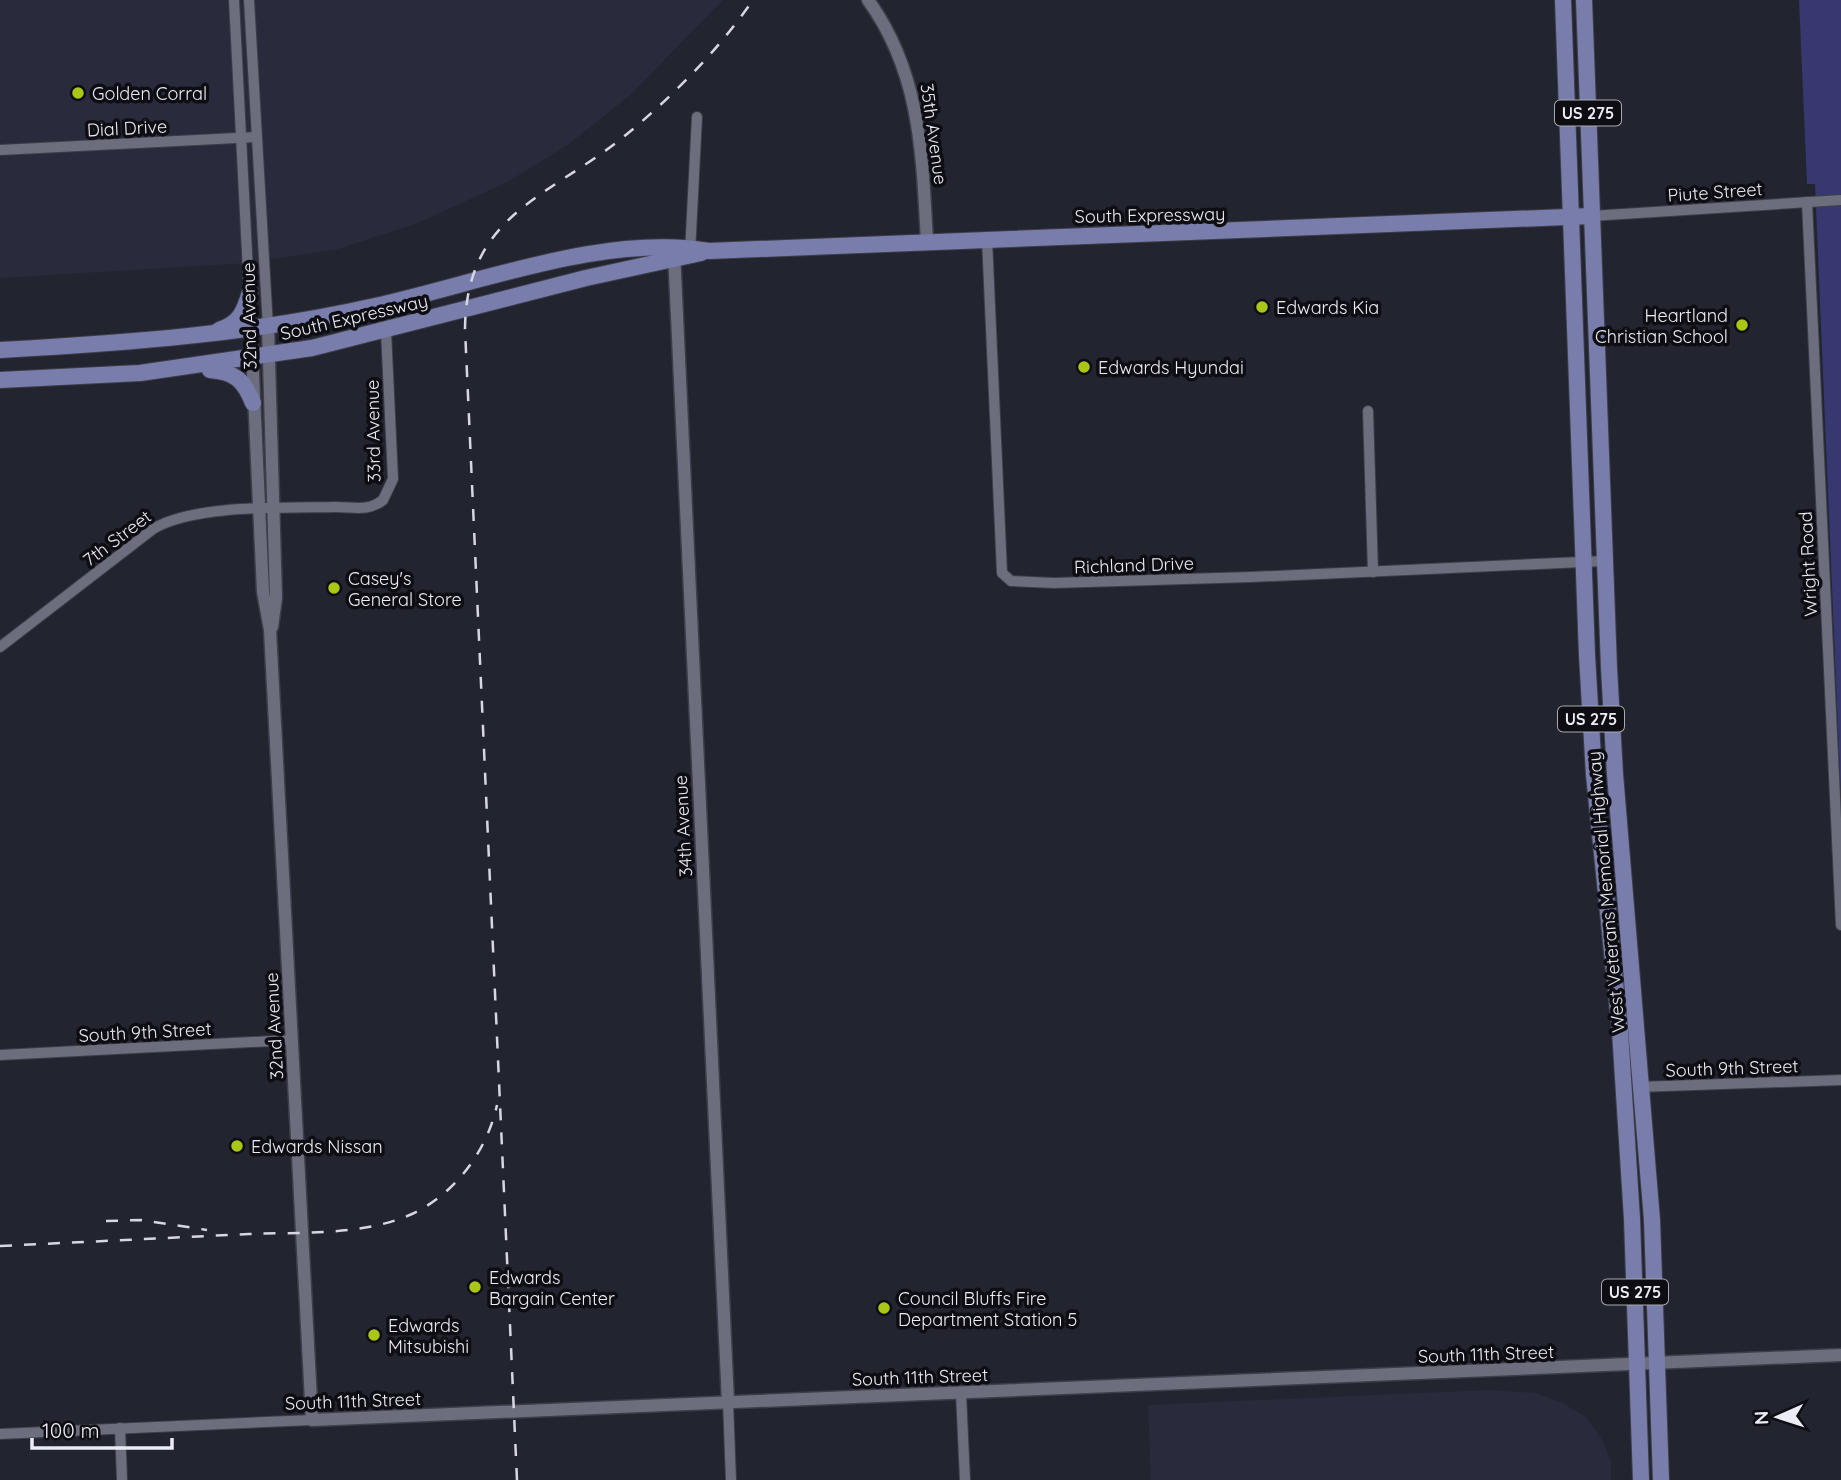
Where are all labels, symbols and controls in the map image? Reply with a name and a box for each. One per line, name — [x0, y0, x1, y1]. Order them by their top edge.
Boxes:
place label: Golden Corral — [92, 82, 207, 105]
street label: 35th Avenue — [916, 82, 952, 186]
marker: Golden Corral — [70, 85, 86, 101]
road number: US 275 — [1555, 100, 1621, 125]
street label: Dial Drive — [86, 114, 168, 142]
street label: Piute Street — [1667, 177, 1763, 207]
street label: South Expressway — [1074, 202, 1226, 228]
street label: 32nd Avenue — [237, 262, 261, 370]
street label: South Expressway — [278, 289, 430, 345]
place label: Edwards Kia — [1276, 296, 1379, 319]
marker: Edwards Kia — [1254, 299, 1270, 315]
place label: Heartland Christian School — [1595, 304, 1728, 348]
marker: Heartland Christian School — [1734, 317, 1750, 333]
place label: Edwards Hyundai — [1098, 356, 1244, 379]
marker: Edwards Hyundai — [1076, 359, 1092, 375]
street label: 33rd Avenue — [361, 379, 385, 483]
street label: 7th Street — [78, 505, 156, 571]
street label: Wright Road — [1794, 511, 1822, 617]
street label: Richland Drive — [1074, 551, 1194, 579]
place label: Casey's General Store — [348, 567, 462, 611]
marker: Casey's General Store — [326, 580, 342, 596]
road number: US 275 — [1558, 706, 1624, 732]
street label: West Veterans Memorial Highway — [1582, 750, 1630, 1034]
street label: 34th Avenue — [669, 775, 697, 877]
street label: 32nd Avenue — [260, 972, 288, 1080]
street label: South 9th Street — [78, 1017, 212, 1047]
street label: South 9th Street — [1665, 1054, 1799, 1082]
place label: Edwards Nissan — [251, 1135, 383, 1158]
marker: Edwards Nissan — [229, 1138, 245, 1154]
place label: Edwards Bargain Center — [489, 1266, 615, 1310]
marker: Edwards Bargain Center — [467, 1279, 483, 1295]
road number: US 275 — [1602, 1280, 1668, 1304]
place label: Council Bluffs Fire Department Station 5 — [898, 1287, 1077, 1331]
marker: Council Bluffs Fire Department Station 5 — [876, 1300, 892, 1316]
place label: Edwards Mitsubishi — [388, 1314, 469, 1358]
marker: Edwards Mitsubishi — [366, 1327, 382, 1343]
street label: South 11th Street — [1418, 1340, 1554, 1368]
street label: South 11th Street — [852, 1363, 988, 1391]
north arrow — [1743, 1382, 1813, 1452]
street label: South 11th Street — [285, 1387, 421, 1415]
scale bar — [32, 1406, 172, 1450]
text: N — [1749, 1410, 1773, 1425]
text: 100 m — [42, 1417, 100, 1443]

